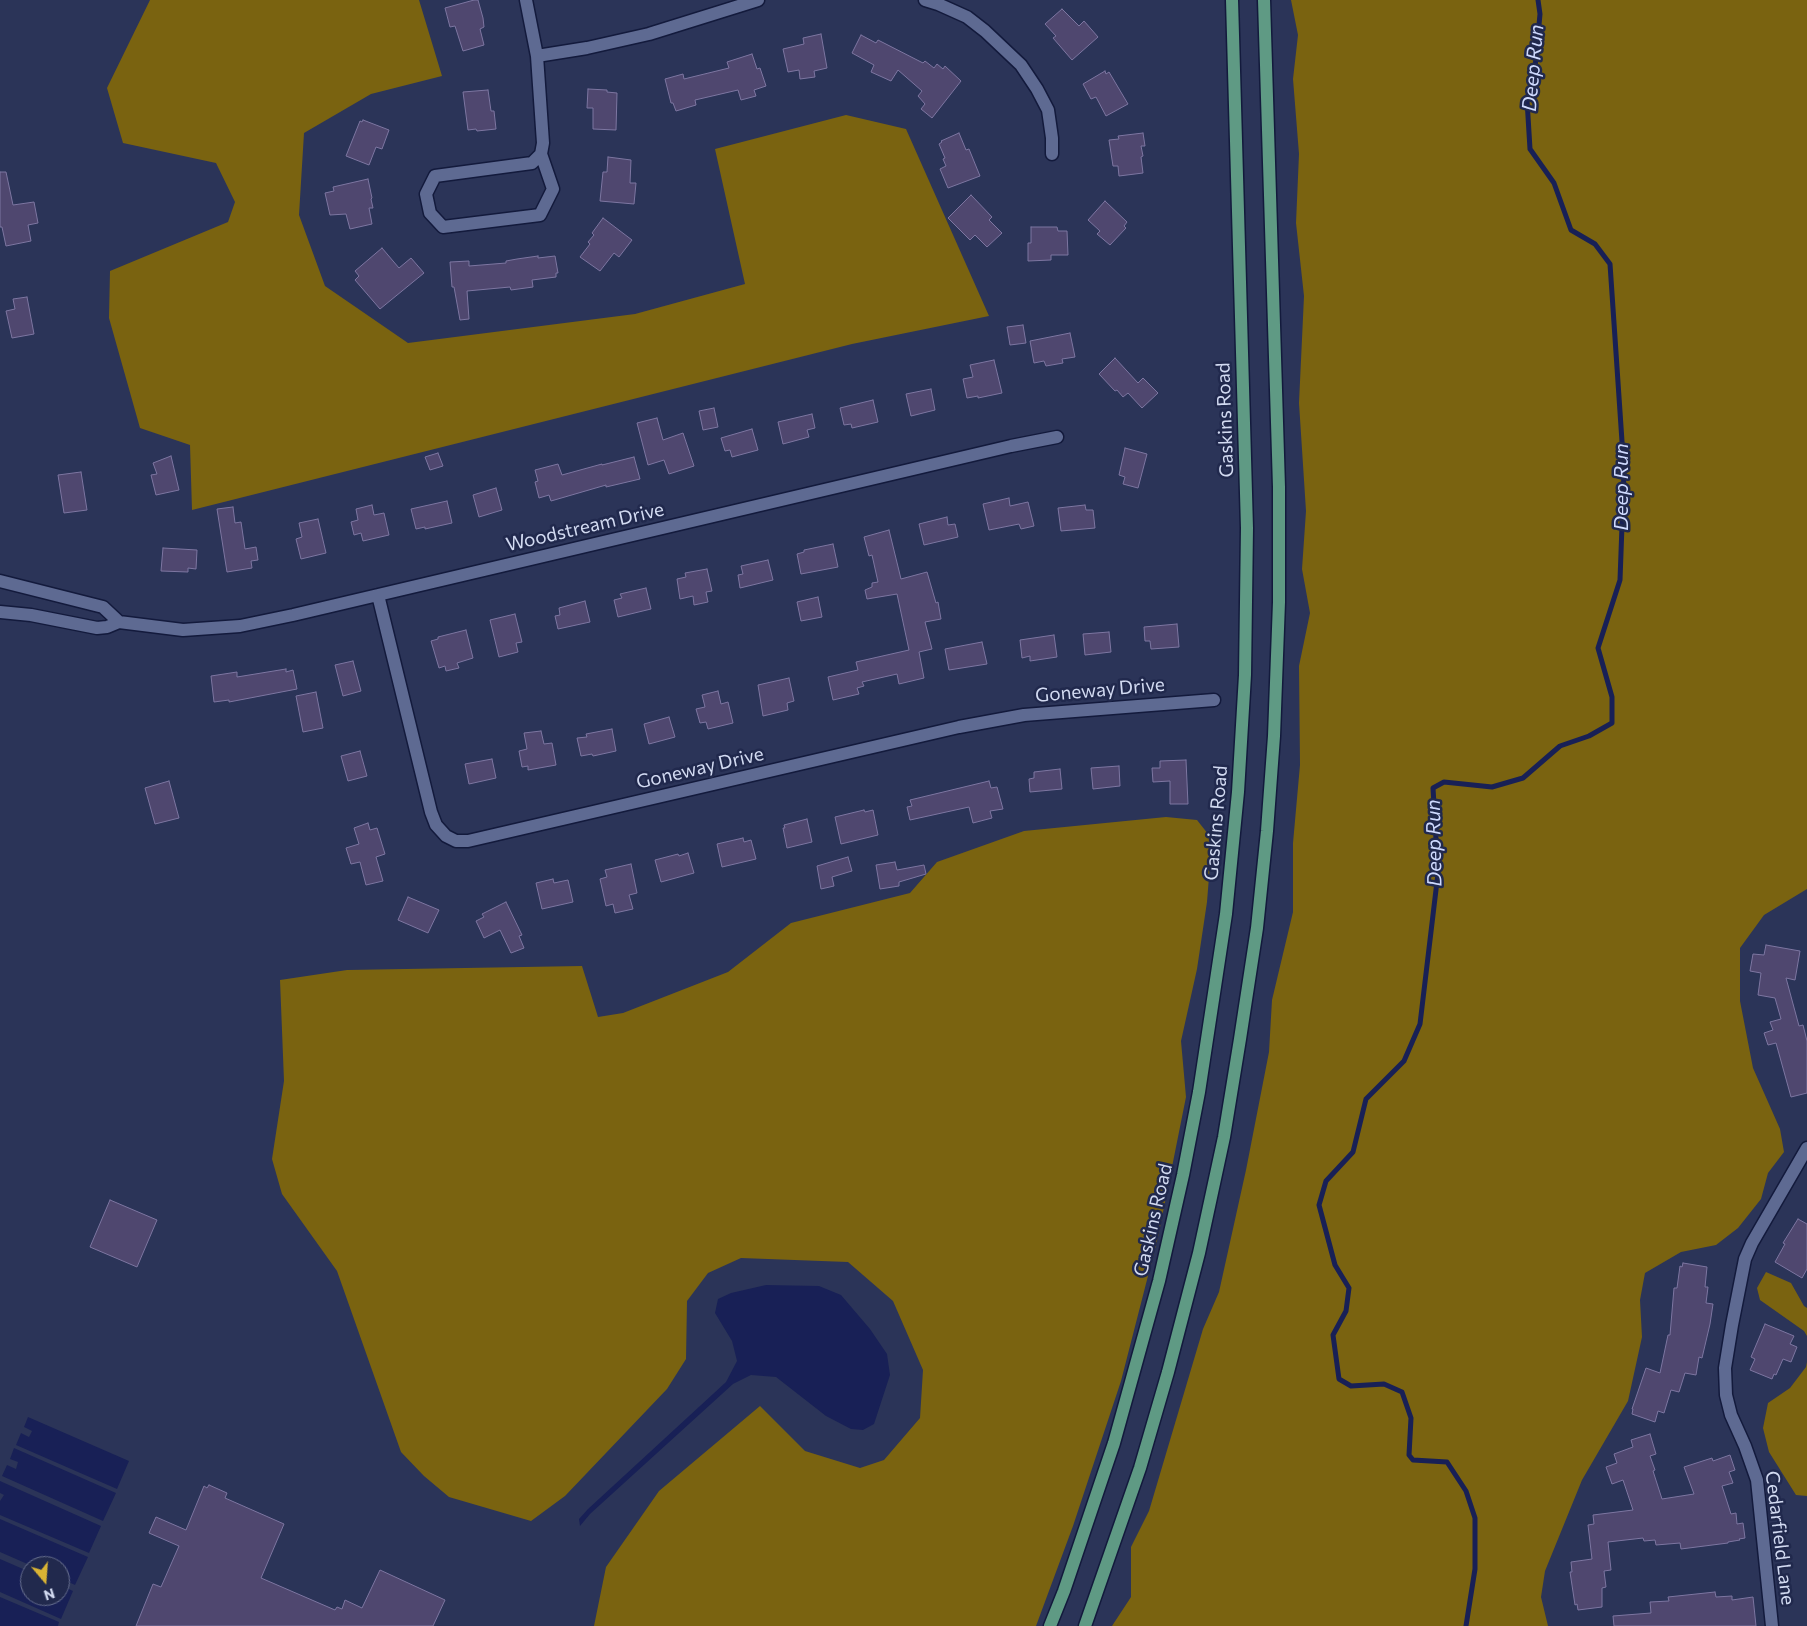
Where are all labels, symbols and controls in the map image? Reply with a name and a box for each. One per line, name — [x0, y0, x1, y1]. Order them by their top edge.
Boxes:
water label: Deep Run — [1517, 23, 1549, 113]
street label: Gaskins Road — [1212, 362, 1238, 478]
water label: Deep Run — [1609, 443, 1633, 531]
street label: Woodstream Drive — [504, 498, 666, 556]
street label: Goneway Drive — [1034, 673, 1166, 707]
street label: Goneway Drive — [634, 742, 766, 794]
street label: Gaskins Road — [1200, 765, 1232, 881]
water label: Deep Run — [1421, 799, 1447, 887]
street label: Gaskins Road — [1129, 1161, 1177, 1279]
street label: Cedarfield Lane — [1760, 1470, 1800, 1606]
north arrow — [20, 1556, 70, 1606]
text: N — [42, 1585, 57, 1604]

